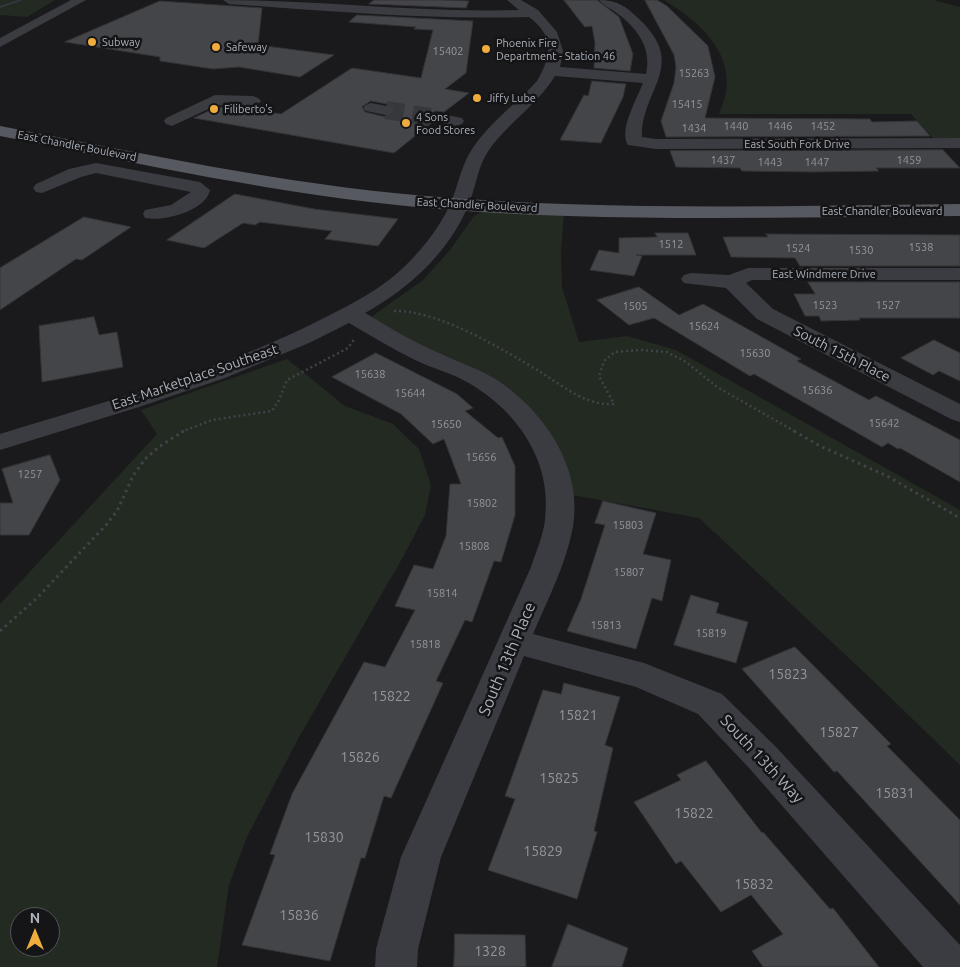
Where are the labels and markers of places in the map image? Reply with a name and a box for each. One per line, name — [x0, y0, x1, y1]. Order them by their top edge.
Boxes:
place label: Subway — [102, 35, 140, 49]
marker: Subway — [86, 36, 98, 48]
place label: Phoenix Fire Department - Station 46 — [496, 36, 615, 62]
place label: Safeway — [226, 40, 267, 54]
marker: Safeway — [210, 41, 222, 53]
marker: Phoenix Fire Department - Station 46 — [480, 43, 492, 55]
place label: Jiffy Lube — [487, 91, 536, 105]
marker: Jiffy Lube — [471, 92, 483, 104]
place label: Filiberto's — [224, 102, 273, 116]
marker: Filiberto's — [208, 103, 220, 115]
place label: 4 Sons Food Stores — [416, 110, 475, 136]
marker: 4 Sons Food Stores — [400, 117, 412, 129]

